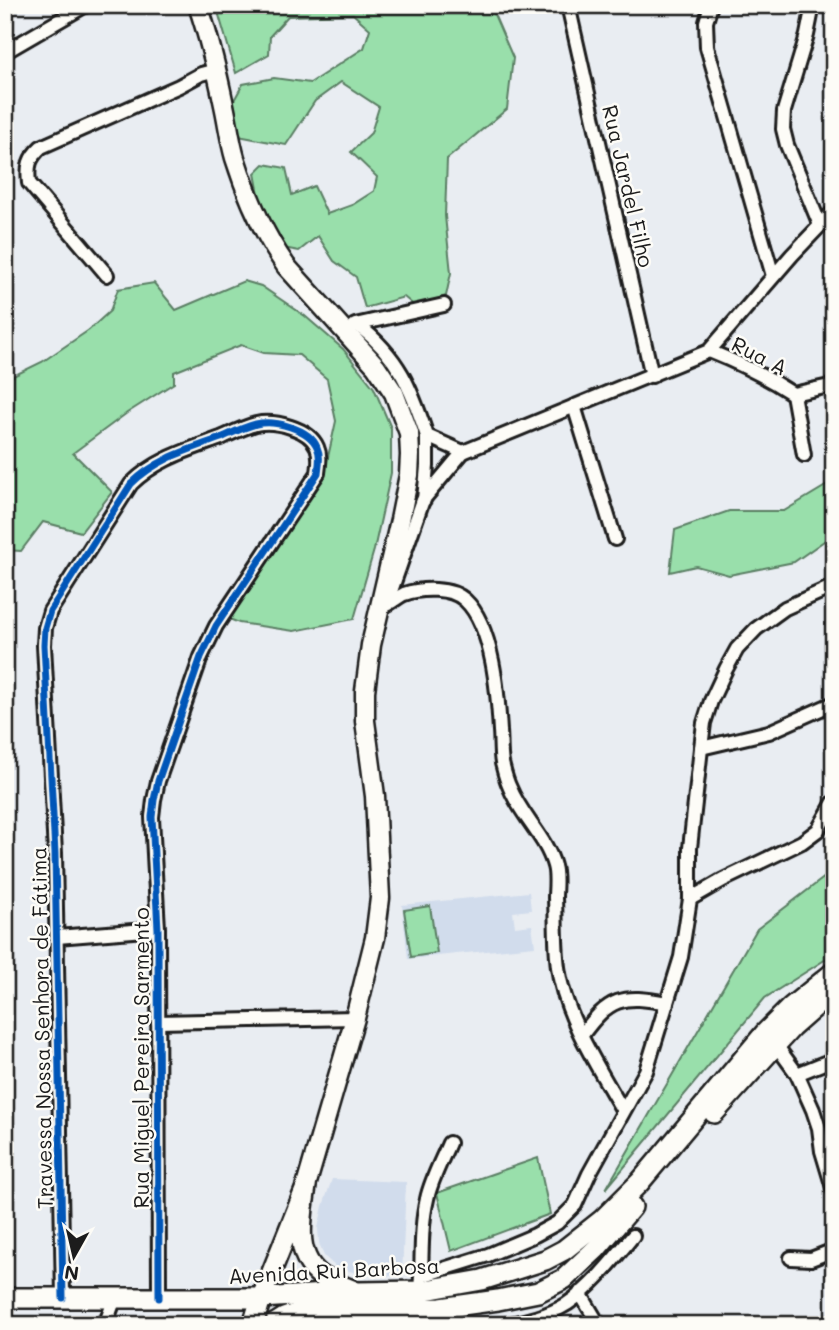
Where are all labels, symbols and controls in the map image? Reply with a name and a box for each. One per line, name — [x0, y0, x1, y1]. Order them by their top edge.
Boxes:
street label: Rua Jardel Filho — [597, 102, 661, 270]
street label: Rua A — [727, 330, 793, 380]
street label: Travessa Nossa Senhora de Fátima — [24, 847, 58, 1209]
street label: Rua Miguel Pereira Sarmento — [127, 907, 154, 1209]
north arrow — [38, 1222, 108, 1292]
street label: Avenida Rui Barbosa — [228, 1251, 440, 1289]
text: N — [63, 1260, 80, 1287]

